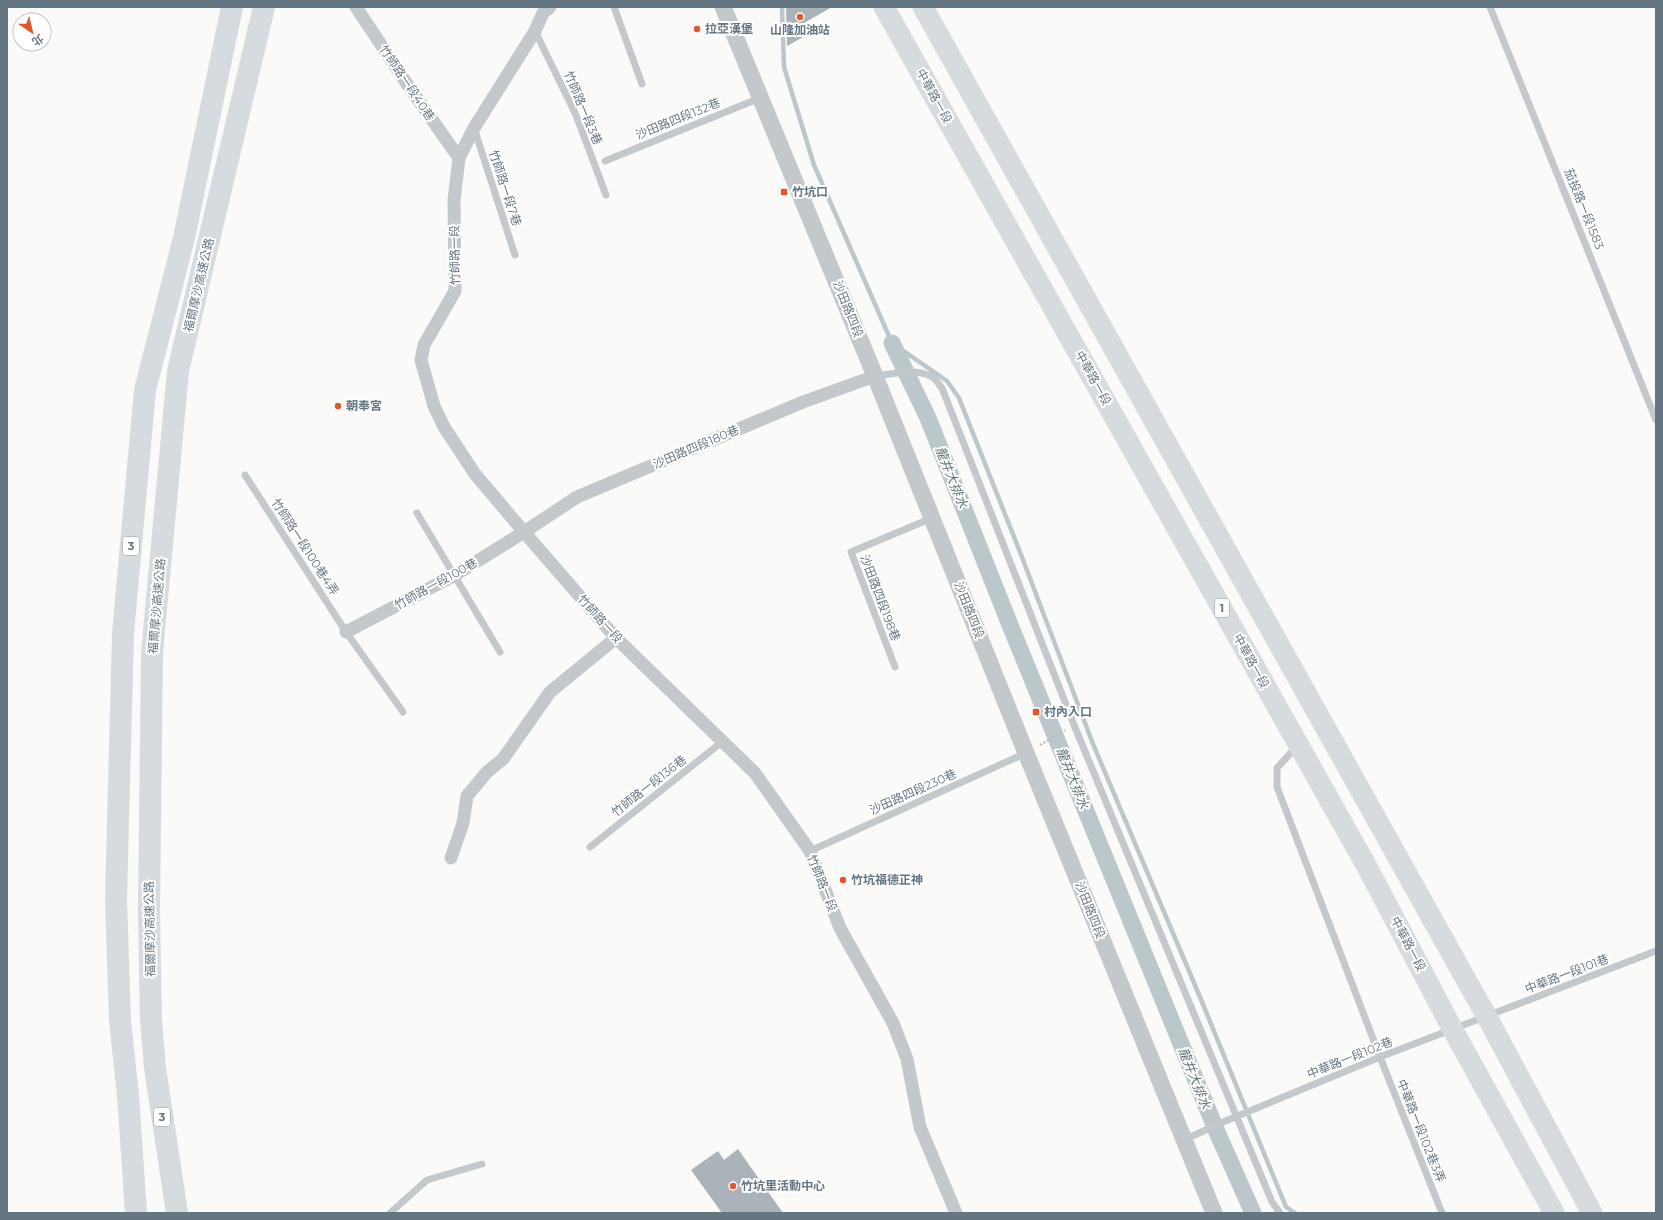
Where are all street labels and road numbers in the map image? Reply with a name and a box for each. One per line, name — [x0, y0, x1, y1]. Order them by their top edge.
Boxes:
street label: 竹師路一段40巷 — [377, 42, 438, 123]
street label: 中華路一段 — [913, 66, 956, 126]
street label: 竹師路一段3巷 — [561, 69, 606, 147]
street label: 沙田路四段132巷 — [633, 95, 722, 142]
street label: 竹師路一段7巷 — [486, 148, 525, 228]
street label: 茄投路一段1583 — [1561, 166, 1608, 251]
street label: 竹師路一段 — [446, 225, 463, 285]
street label: 福爾摩沙高速公路 — [180, 236, 217, 333]
street label: 沙田路四段 — [830, 278, 867, 339]
street label: 中華路一段 — [1072, 348, 1115, 408]
street label: 沙田路四段180巷 — [651, 422, 741, 471]
street label: 竹師路一段100巷4弄 — [269, 496, 342, 598]
road number: 3 — [123, 537, 139, 555]
street label: 沙田路四段198巷 — [857, 553, 904, 643]
street label: 竹師路一段100巷 — [392, 555, 480, 612]
street label: 福爾摩沙高速公路 — [145, 557, 168, 654]
street label: 沙田路四段 — [951, 579, 988, 640]
street label: 竹師路一段 — [575, 591, 626, 646]
road number: 1 — [1215, 599, 1229, 617]
street label: 中華路一段 — [1230, 631, 1273, 691]
street label: 竹師路一段136巷 — [608, 752, 689, 819]
street label: 沙田路四段230巷 — [867, 766, 959, 817]
street label: 竹師路一段 — [804, 852, 841, 913]
street label: 沙田路四段 — [1072, 879, 1109, 940]
street label: 福爾摩沙高速公路 — [141, 881, 158, 977]
street label: 中華路一段 — [1388, 914, 1429, 974]
street label: 中華路一段101巷 — [1523, 951, 1611, 996]
street label: 中華路一段102巷 — [1305, 1034, 1395, 1082]
street label: 中華路一段102巷3弄 — [1394, 1077, 1449, 1185]
road number: 3 — [154, 1108, 170, 1126]

